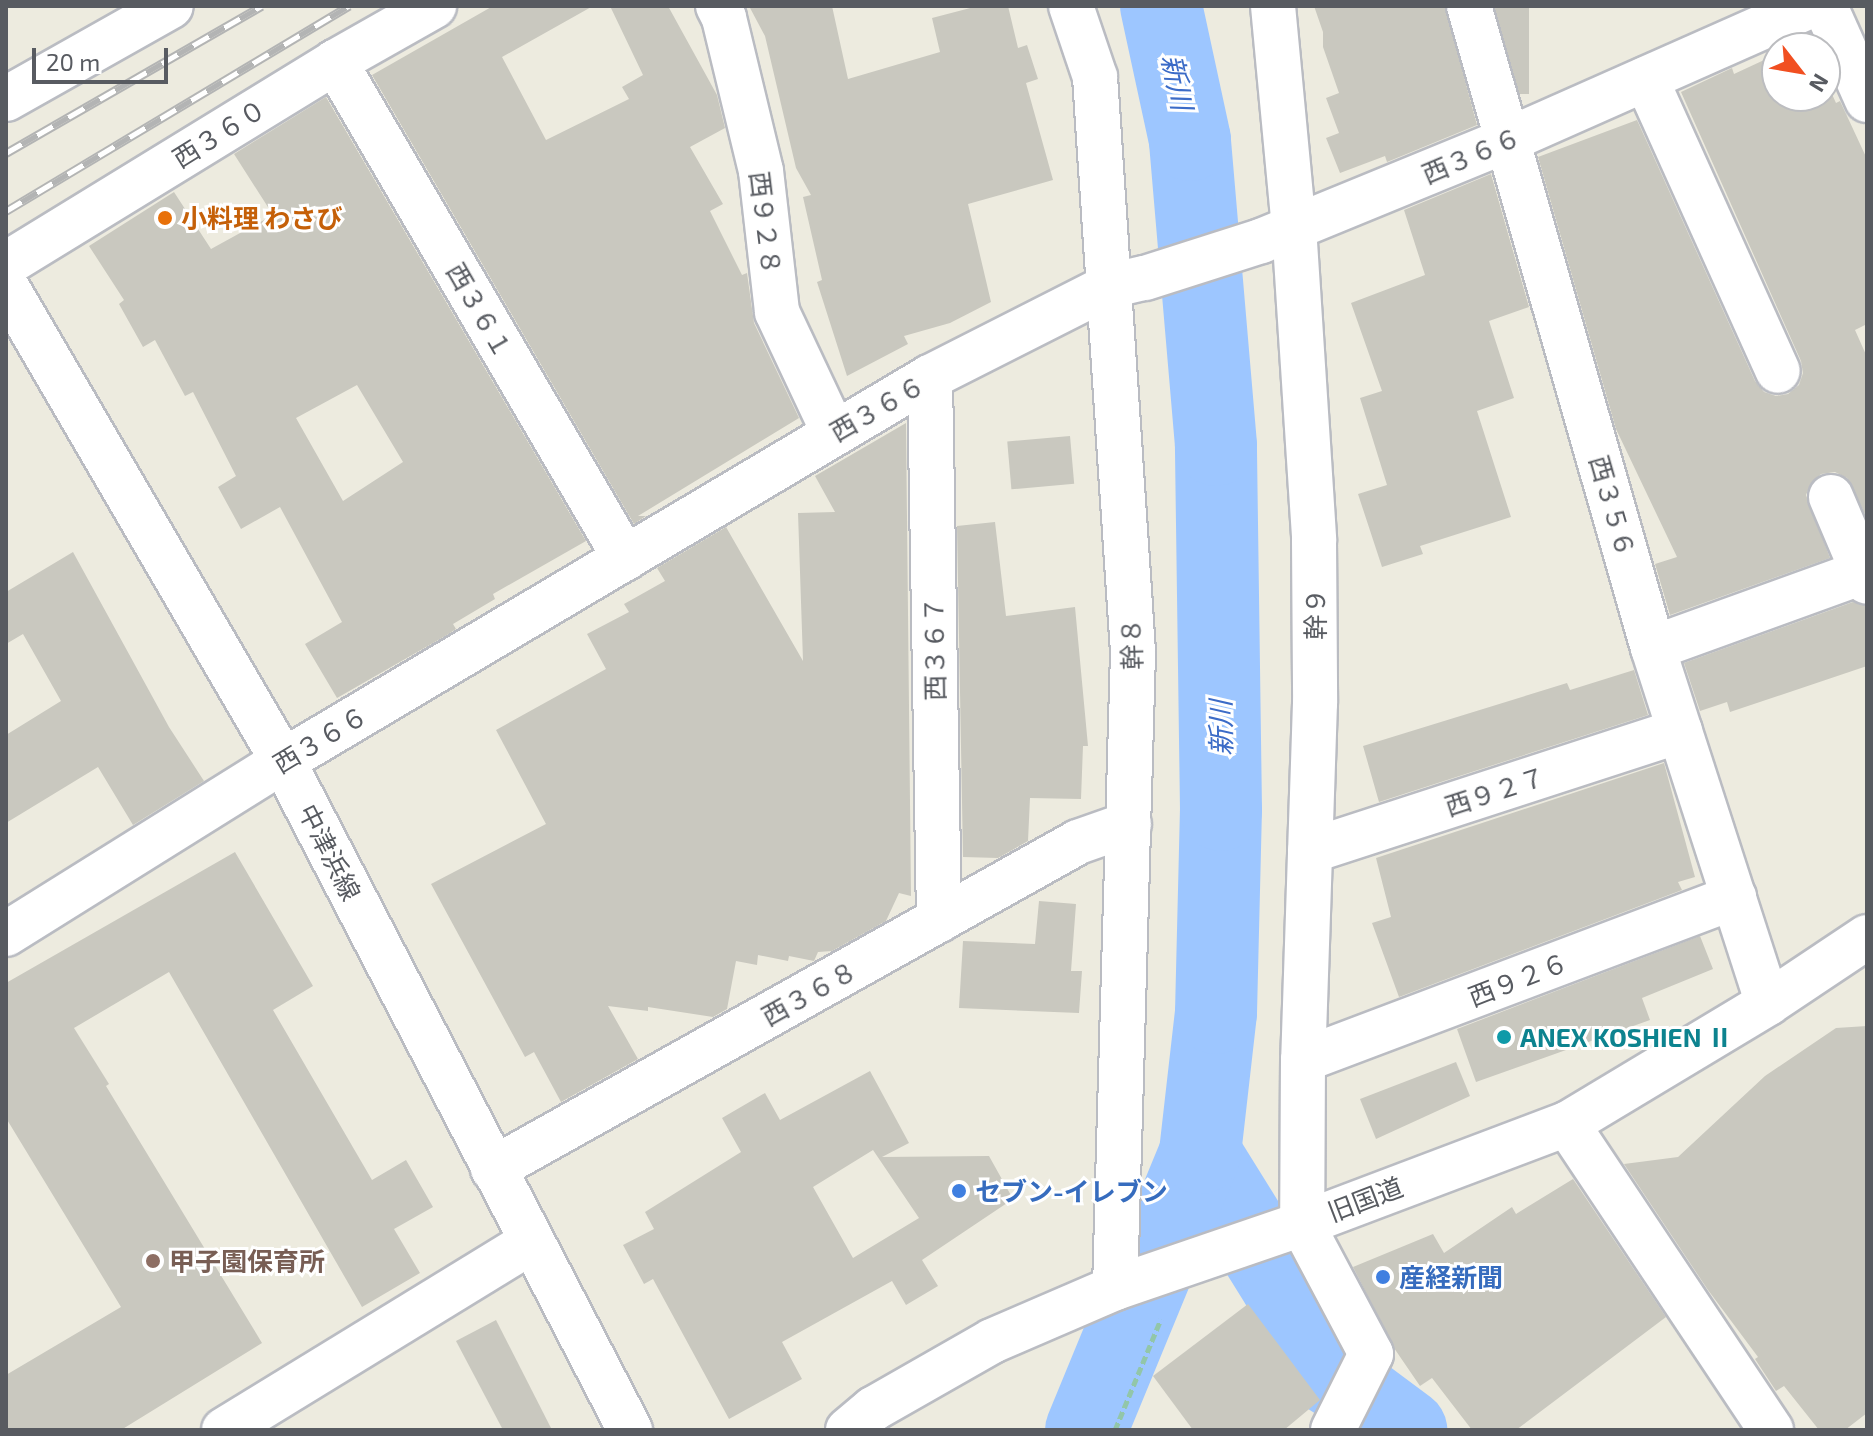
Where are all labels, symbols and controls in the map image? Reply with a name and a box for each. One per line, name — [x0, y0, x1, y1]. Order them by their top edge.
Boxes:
scale bar — [36, 32, 172, 82]
north arrow — [1761, 32, 1841, 112]
text: 20 m — [46, 47, 100, 76]
water label: 新川 — [1156, 51, 1200, 113]
text: N — [1805, 70, 1835, 97]
street label: 西３６０ — [167, 92, 271, 174]
street label: 西３６６ — [1417, 120, 1525, 190]
street label: 西９２８ — [744, 169, 788, 277]
place label: 小料理 わさび — [181, 202, 343, 234]
marker: 小料理 わさび — [156, 209, 174, 227]
street label: 西３６１ — [440, 257, 520, 363]
street label: 西３６６ — [824, 368, 930, 448]
street label: 西３５６ — [1584, 452, 1642, 560]
street label: 幹９ — [1299, 588, 1331, 640]
street label: 西３６７ — [917, 597, 951, 701]
street label: 幹８ — [1115, 617, 1147, 671]
street label: 西３６６ — [267, 699, 373, 779]
water label: 新川 — [1203, 700, 1237, 756]
street label: 西９２７ — [1441, 760, 1549, 822]
street label: 中津浜線 — [292, 799, 368, 905]
street label: 西９２６ — [1464, 946, 1572, 1012]
street label: 西３６８ — [756, 954, 862, 1032]
place label: ANEX KOSHIEN Ⅱ — [1520, 1021, 1733, 1053]
marker: ANEX KOSHIEN Ⅱ — [1495, 1028, 1513, 1046]
street label: 旧国道 — [1323, 1170, 1407, 1228]
place label: セブン-イレブン — [975, 1175, 1168, 1207]
marker: セブン-イレブン — [950, 1182, 968, 1200]
place label: 甲子園保育所 — [169, 1245, 325, 1277]
marker: 甲子園保育所 — [144, 1252, 162, 1270]
place label: 産経新聞 — [1399, 1261, 1503, 1293]
marker: 産経新聞 — [1374, 1268, 1392, 1286]

